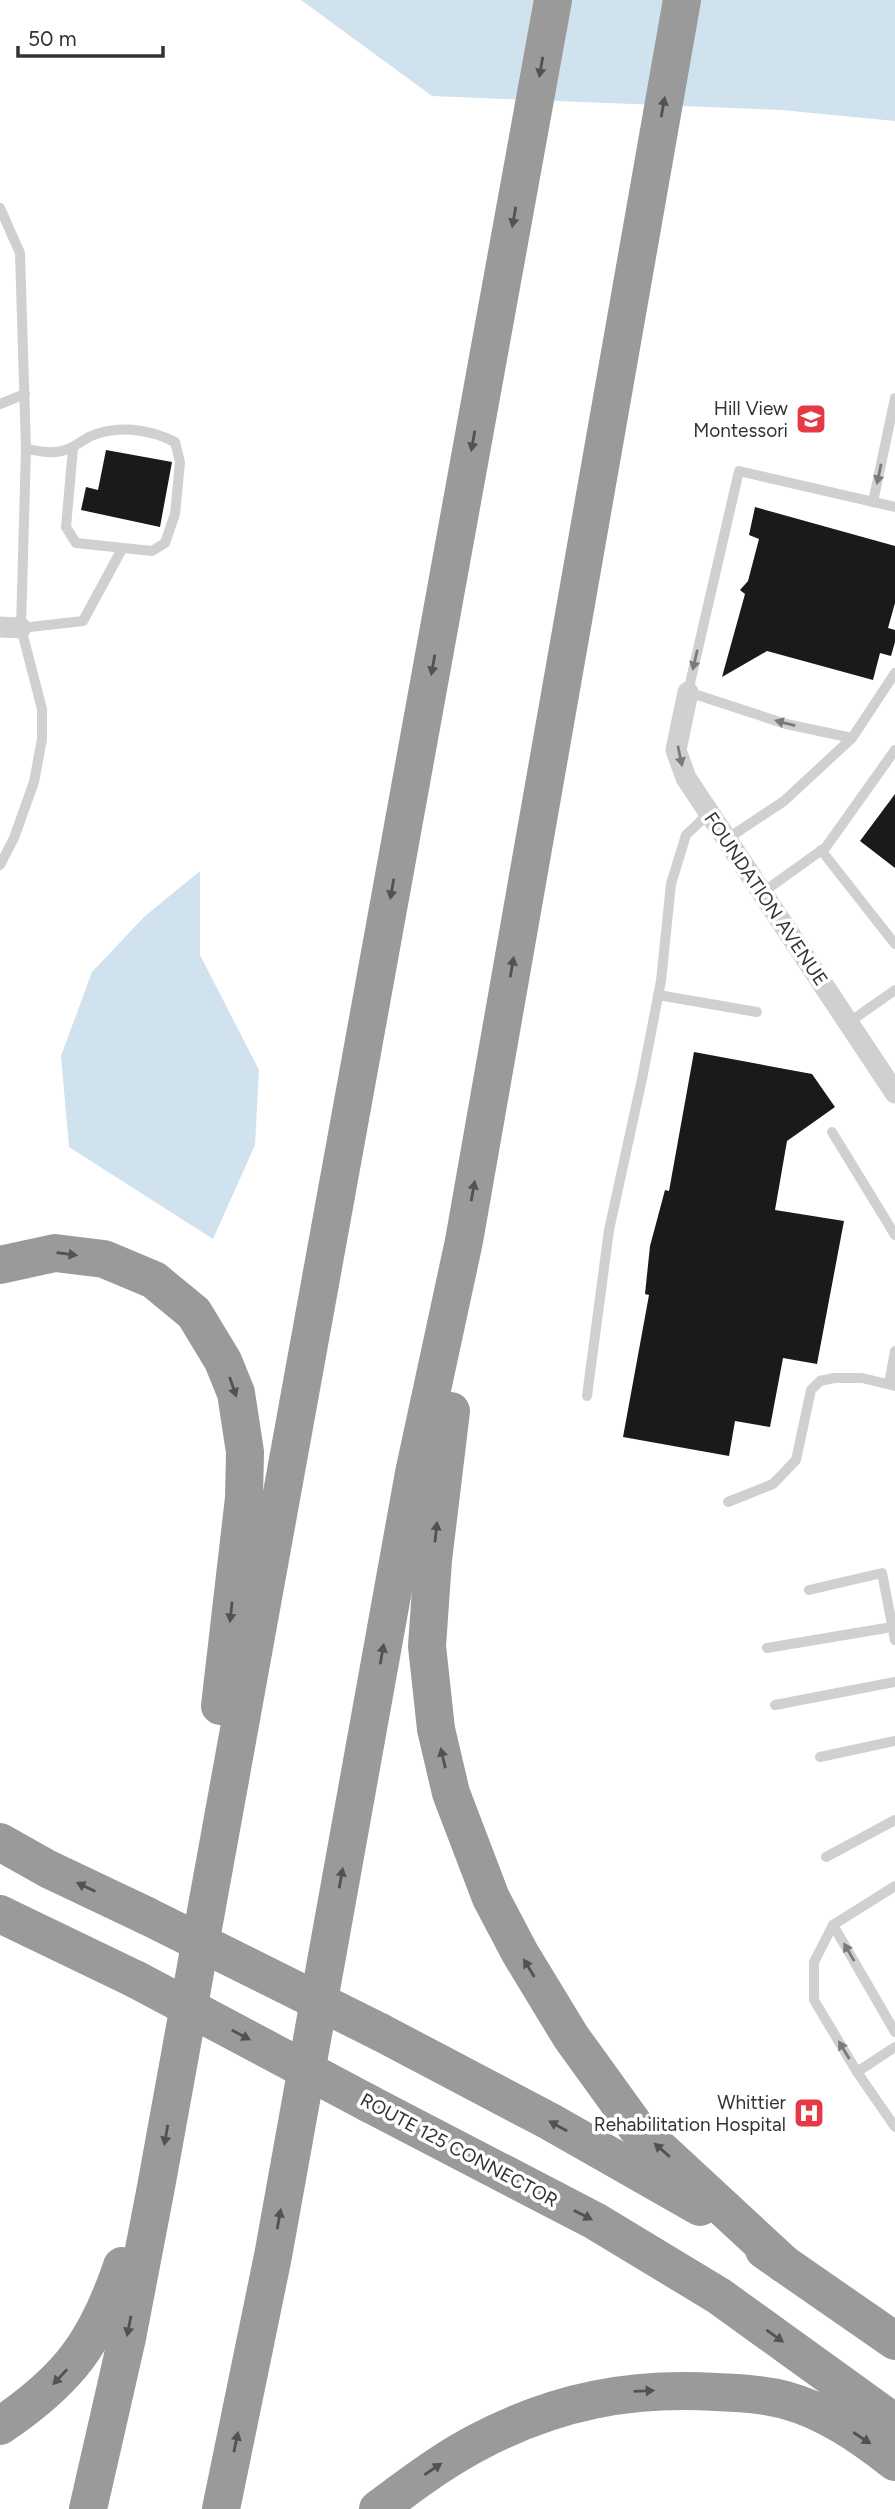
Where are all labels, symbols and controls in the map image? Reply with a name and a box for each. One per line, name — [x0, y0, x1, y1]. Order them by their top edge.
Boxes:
scale bar — [18, 14, 163, 58]
text: 50 m — [28, 26, 77, 51]
one-way arrow — [535, 56, 546, 78]
one-way arrow — [658, 96, 669, 118]
one-way arrow — [508, 206, 519, 228]
place label: Hill View Montessori — [693, 397, 788, 442]
school or university icon: Hill View Montessori — [794, 402, 828, 436]
one-way arrow — [468, 430, 479, 452]
one-way arrow — [874, 463, 885, 485]
one-way arrow — [690, 649, 701, 671]
one-way arrow — [427, 654, 438, 676]
one-way arrow — [774, 717, 796, 728]
one-way arrow — [675, 745, 686, 767]
street label: FOUNDATION AVENUE — [699, 808, 833, 990]
one-way arrow — [386, 878, 397, 900]
one-way arrow — [507, 955, 518, 977]
one-way arrow — [467, 1180, 478, 1202]
one-way arrow — [56, 1249, 78, 1260]
one-way arrow — [228, 1376, 239, 1397]
one-way arrow — [431, 1521, 442, 1543]
one-way arrow — [225, 1601, 236, 1623]
one-way arrow — [377, 1643, 388, 1665]
one-way arrow — [437, 1747, 448, 1769]
one-way arrow — [336, 1867, 347, 1889]
one-way arrow — [76, 1881, 96, 1893]
one-way arrow — [843, 1942, 855, 1962]
one-way arrow — [522, 1958, 535, 1977]
one-way arrow — [231, 2029, 251, 2040]
one-way arrow — [837, 2041, 850, 2060]
street label: ROUTE 125 CONNECTOR — [356, 2088, 562, 2212]
place label: Whittier Rehabilitation Hospital — [594, 2091, 787, 2136]
hospital icon: Whittier Rehabilitation Hospital — [792, 2096, 826, 2130]
one-way arrow — [549, 2120, 568, 2132]
one-way arrow — [160, 2124, 171, 2146]
one-way arrow — [653, 2142, 671, 2158]
one-way arrow — [274, 2208, 285, 2230]
one-way arrow — [573, 2209, 593, 2220]
one-way arrow — [123, 2315, 134, 2337]
one-way arrow — [766, 2329, 785, 2343]
one-way arrow — [52, 2368, 68, 2386]
one-way arrow — [634, 2386, 656, 2397]
one-way arrow — [230, 2431, 241, 2453]
one-way arrow — [852, 2431, 872, 2444]
one-way arrow — [424, 2462, 442, 2476]

